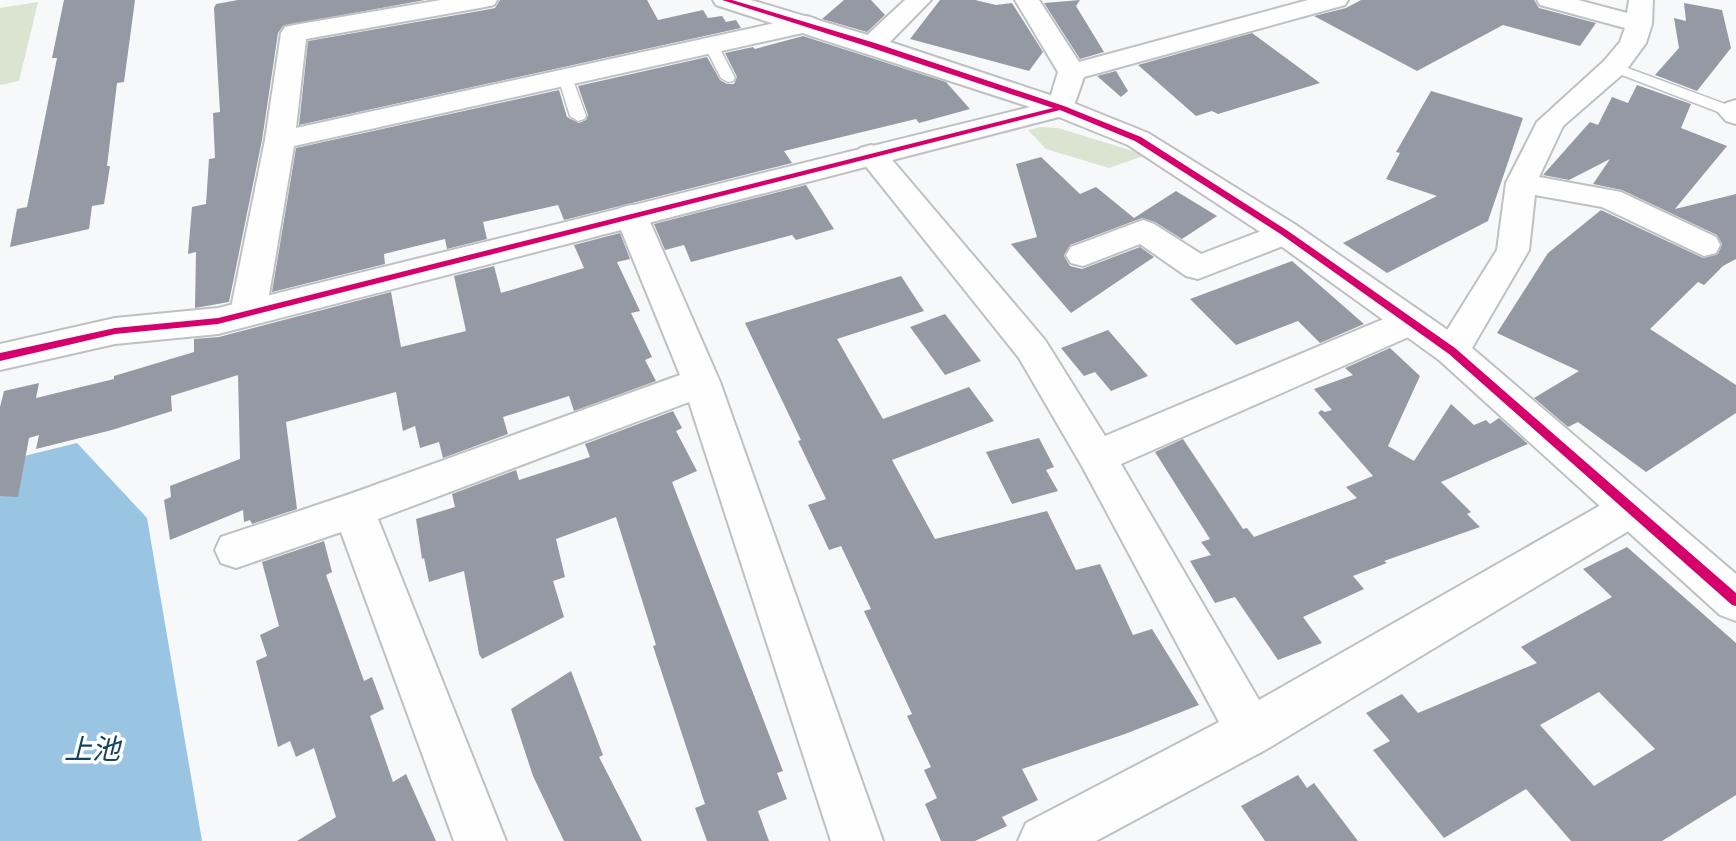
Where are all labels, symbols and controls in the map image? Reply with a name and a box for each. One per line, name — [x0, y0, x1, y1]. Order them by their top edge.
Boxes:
water label: 上池 — [64, 731, 123, 765]

